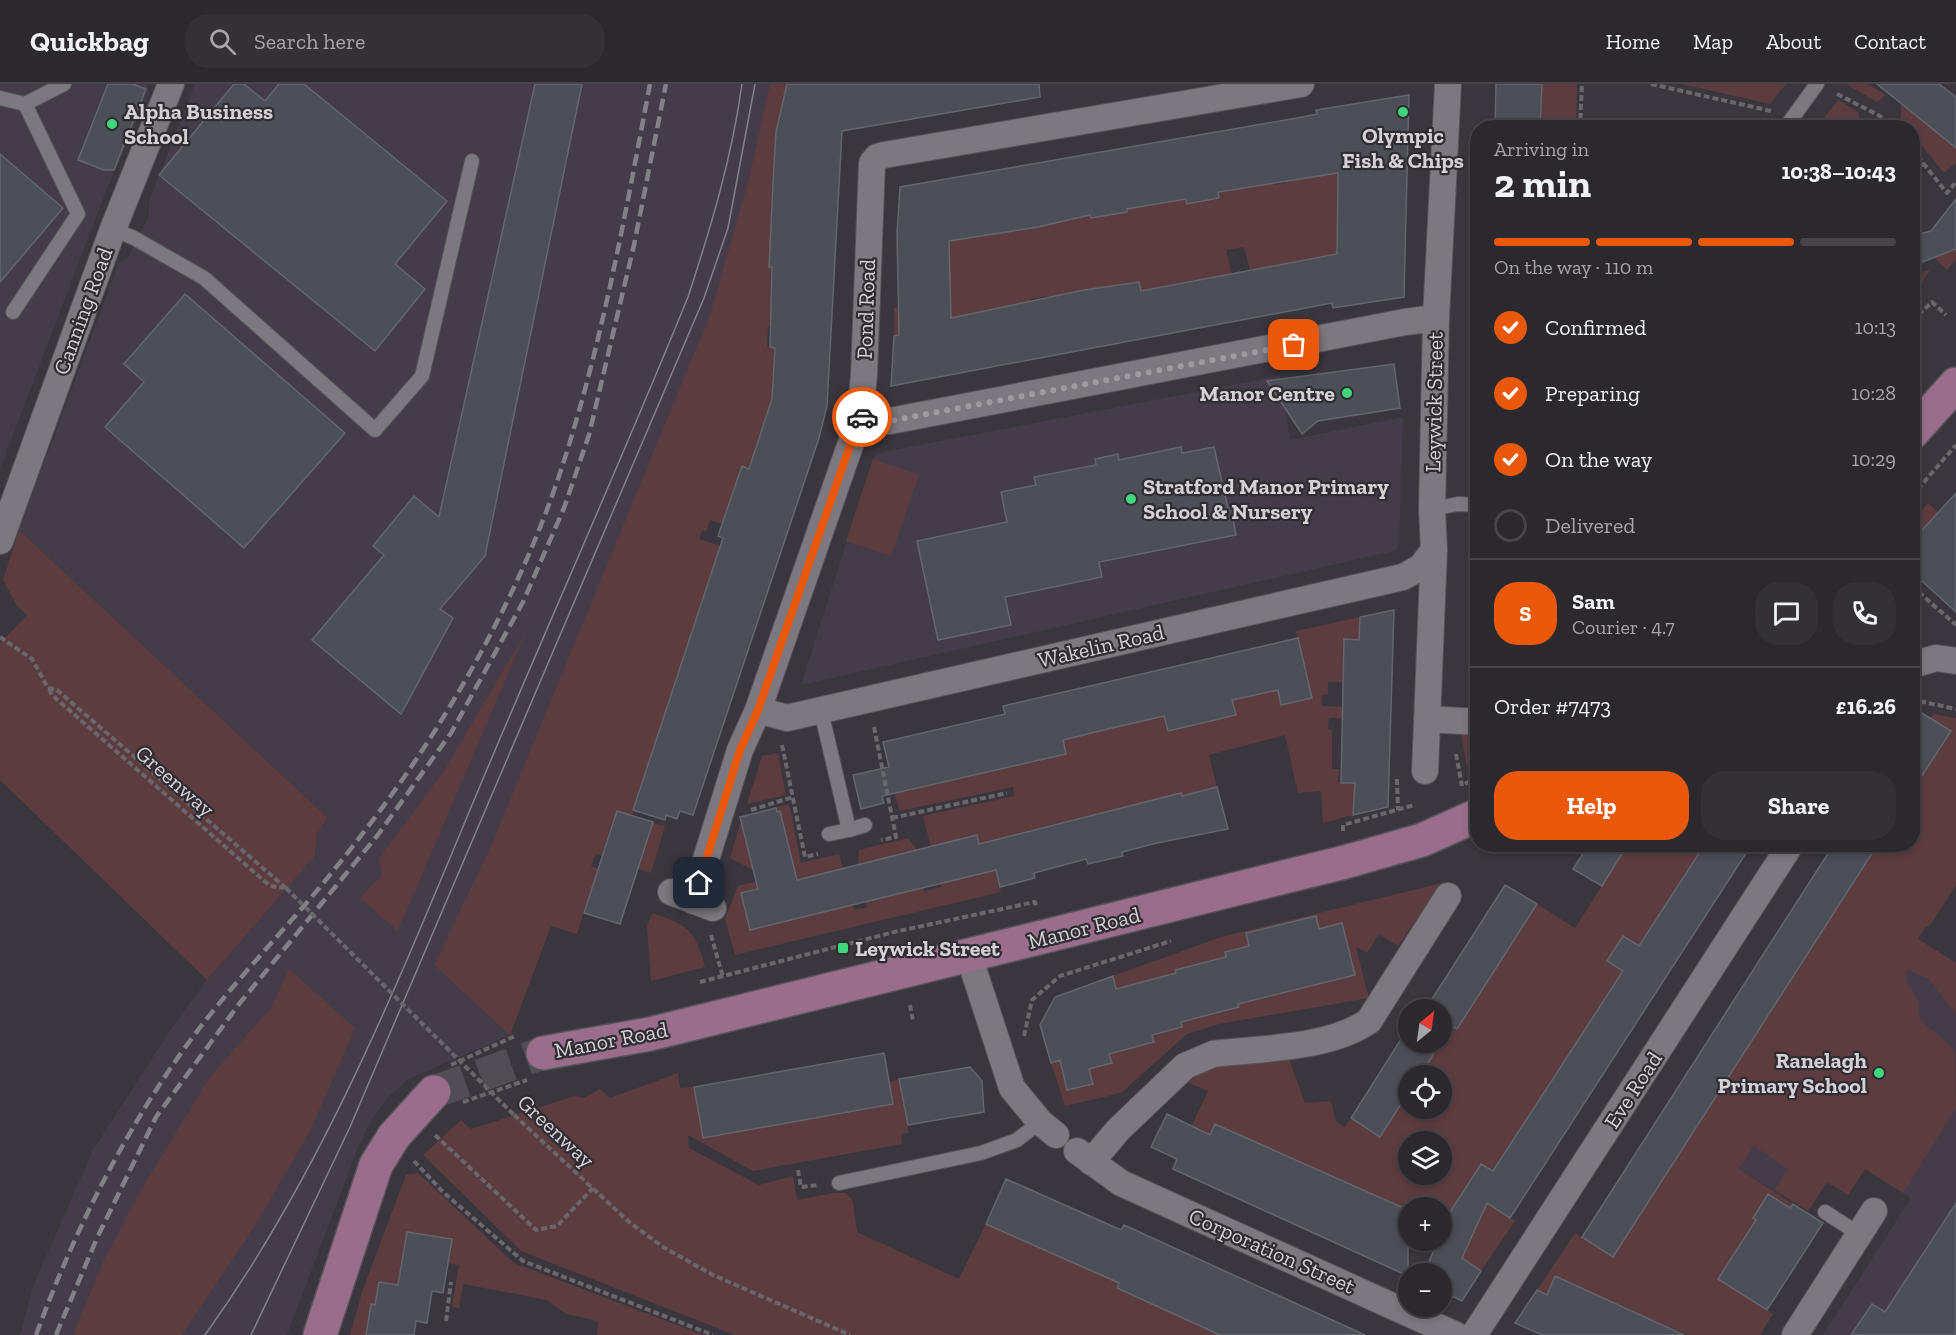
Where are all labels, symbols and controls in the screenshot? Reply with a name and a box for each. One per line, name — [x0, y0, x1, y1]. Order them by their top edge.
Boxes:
search box — [185, 14, 605, 68]
text: Quickbag — [30, 25, 149, 58]
icon: search — [206, 25, 239, 58]
text: Search here — [254, 28, 365, 55]
text: Home — [1606, 29, 1660, 54]
text: Map — [1693, 29, 1733, 54]
text: About — [1766, 29, 1821, 54]
text: Contact — [1854, 29, 1926, 54]
place label: Alpha Business School — [124, 98, 273, 150]
marker: Olympic Fish & Chips — [1396, 105, 1410, 119]
marker: Alpha Business School — [105, 117, 119, 131]
place label: Olympic Fish & Chips — [1342, 122, 1464, 174]
text: Arriving in — [1494, 137, 1589, 161]
text: 10:38–10:43 — [1781, 158, 1896, 185]
text: 2 min — [1494, 160, 1591, 207]
street label: Canning Road — [48, 244, 118, 378]
text: On the way · 110 m — [1494, 255, 1653, 279]
street label: Pond Road — [851, 258, 881, 360]
icon: check — [1494, 311, 1527, 344]
text: Confirmed — [1545, 314, 1646, 341]
text: 10:13 — [1855, 315, 1896, 339]
pin — [1268, 319, 1319, 370]
icon: bag — [1277, 328, 1310, 361]
street label: Leywick Street — [1419, 331, 1449, 473]
icon: check — [1494, 377, 1527, 410]
place label: Manor Centre — [1199, 380, 1335, 407]
text: Preparing — [1545, 380, 1640, 407]
text: 10:28 — [1851, 381, 1896, 405]
marker: Manor Centre — [1340, 386, 1354, 400]
courier — [832, 387, 892, 447]
icon: car — [846, 401, 879, 434]
icon: check — [1494, 443, 1527, 476]
text: On the way — [1545, 446, 1652, 473]
text: 10:29 — [1851, 447, 1896, 471]
place label: Stratford Manor Primary School & Nursery — [1143, 473, 1389, 525]
marker: Stratford Manor Primary School & Nursery — [1124, 492, 1138, 506]
text: Delivered — [1545, 512, 1635, 539]
button: chat — [1755, 582, 1818, 645]
button: phone — [1833, 582, 1896, 645]
text: Sam — [1572, 588, 1615, 615]
text: S — [1519, 600, 1532, 627]
text: Courier · 4.7 — [1572, 615, 1675, 639]
street label: Wakelin Road — [1035, 618, 1167, 674]
text: Order #7473 — [1494, 693, 1611, 720]
text: £16.26 — [1836, 693, 1896, 720]
street label: Greenway — [130, 739, 220, 823]
button: Help — [1494, 771, 1689, 840]
button: Share — [1701, 771, 1896, 840]
pin — [673, 857, 724, 908]
icon: home — [682, 866, 715, 899]
street label: Manor Road — [1025, 901, 1143, 955]
place label: Leywick Street — [855, 935, 1000, 962]
marker: Leywick Street — [836, 941, 850, 955]
north arrow — [1398, 999, 1452, 1053]
map controls — [1398, 999, 1452, 1317]
street label: Manor Road — [552, 1016, 670, 1064]
street label: Eve Road — [1598, 1046, 1668, 1134]
place label: Ranelagh Primary School — [1718, 1047, 1867, 1099]
button: locate — [1398, 1065, 1452, 1119]
marker: Ranelagh Primary School — [1872, 1066, 1886, 1080]
street label: Greenway — [512, 1089, 601, 1174]
button: layers — [1398, 1131, 1452, 1185]
button: + — [1398, 1197, 1452, 1251]
street label: Corporation Street — [1185, 1202, 1360, 1300]
button: − — [1398, 1263, 1452, 1317]

